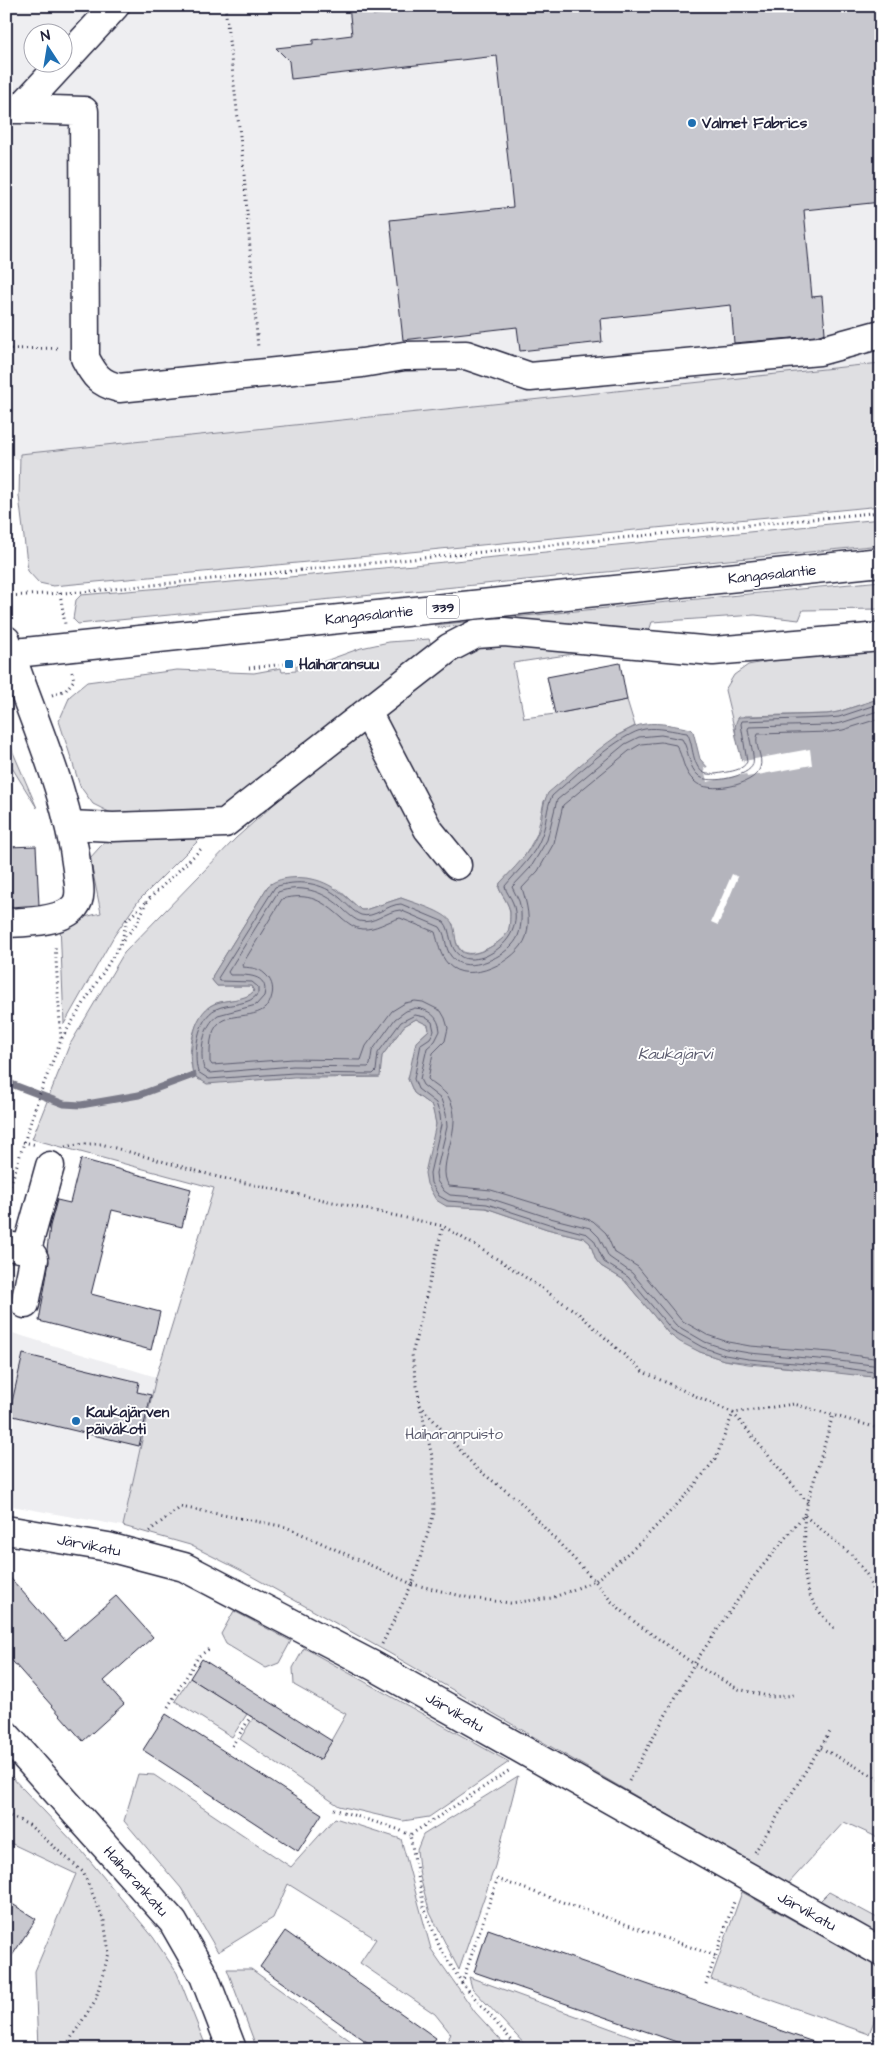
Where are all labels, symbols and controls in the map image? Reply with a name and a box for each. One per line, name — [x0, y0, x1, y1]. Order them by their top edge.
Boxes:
north arrow — [22, 22, 72, 72]
text: N — [39, 26, 52, 47]
place label: Valmet Fabrics — [701, 113, 808, 134]
marker: Valmet Fabrics — [686, 117, 698, 129]
street label: Kangasalantie — [727, 559, 817, 591]
road number: 339 — [427, 596, 459, 618]
street label: Kangasalantie — [324, 600, 414, 632]
place label: Haiharansuu — [299, 654, 380, 675]
marker: Haiharansuu — [283, 658, 295, 670]
water label: Kaukajärvi — [638, 1043, 715, 1065]
place label: Kaukajärven päiväkoti — [86, 1402, 170, 1440]
marker: Kaukajärven päiväkoti — [70, 1415, 82, 1427]
park label: Haiharanpuisto — [405, 1424, 503, 1445]
street label: Järvikatu — [55, 1529, 123, 1562]
street label: Järvikatu — [422, 1687, 488, 1738]
street label: Haiharankatu — [98, 1842, 173, 1921]
street label: Järvikatu — [773, 1887, 840, 1936]

